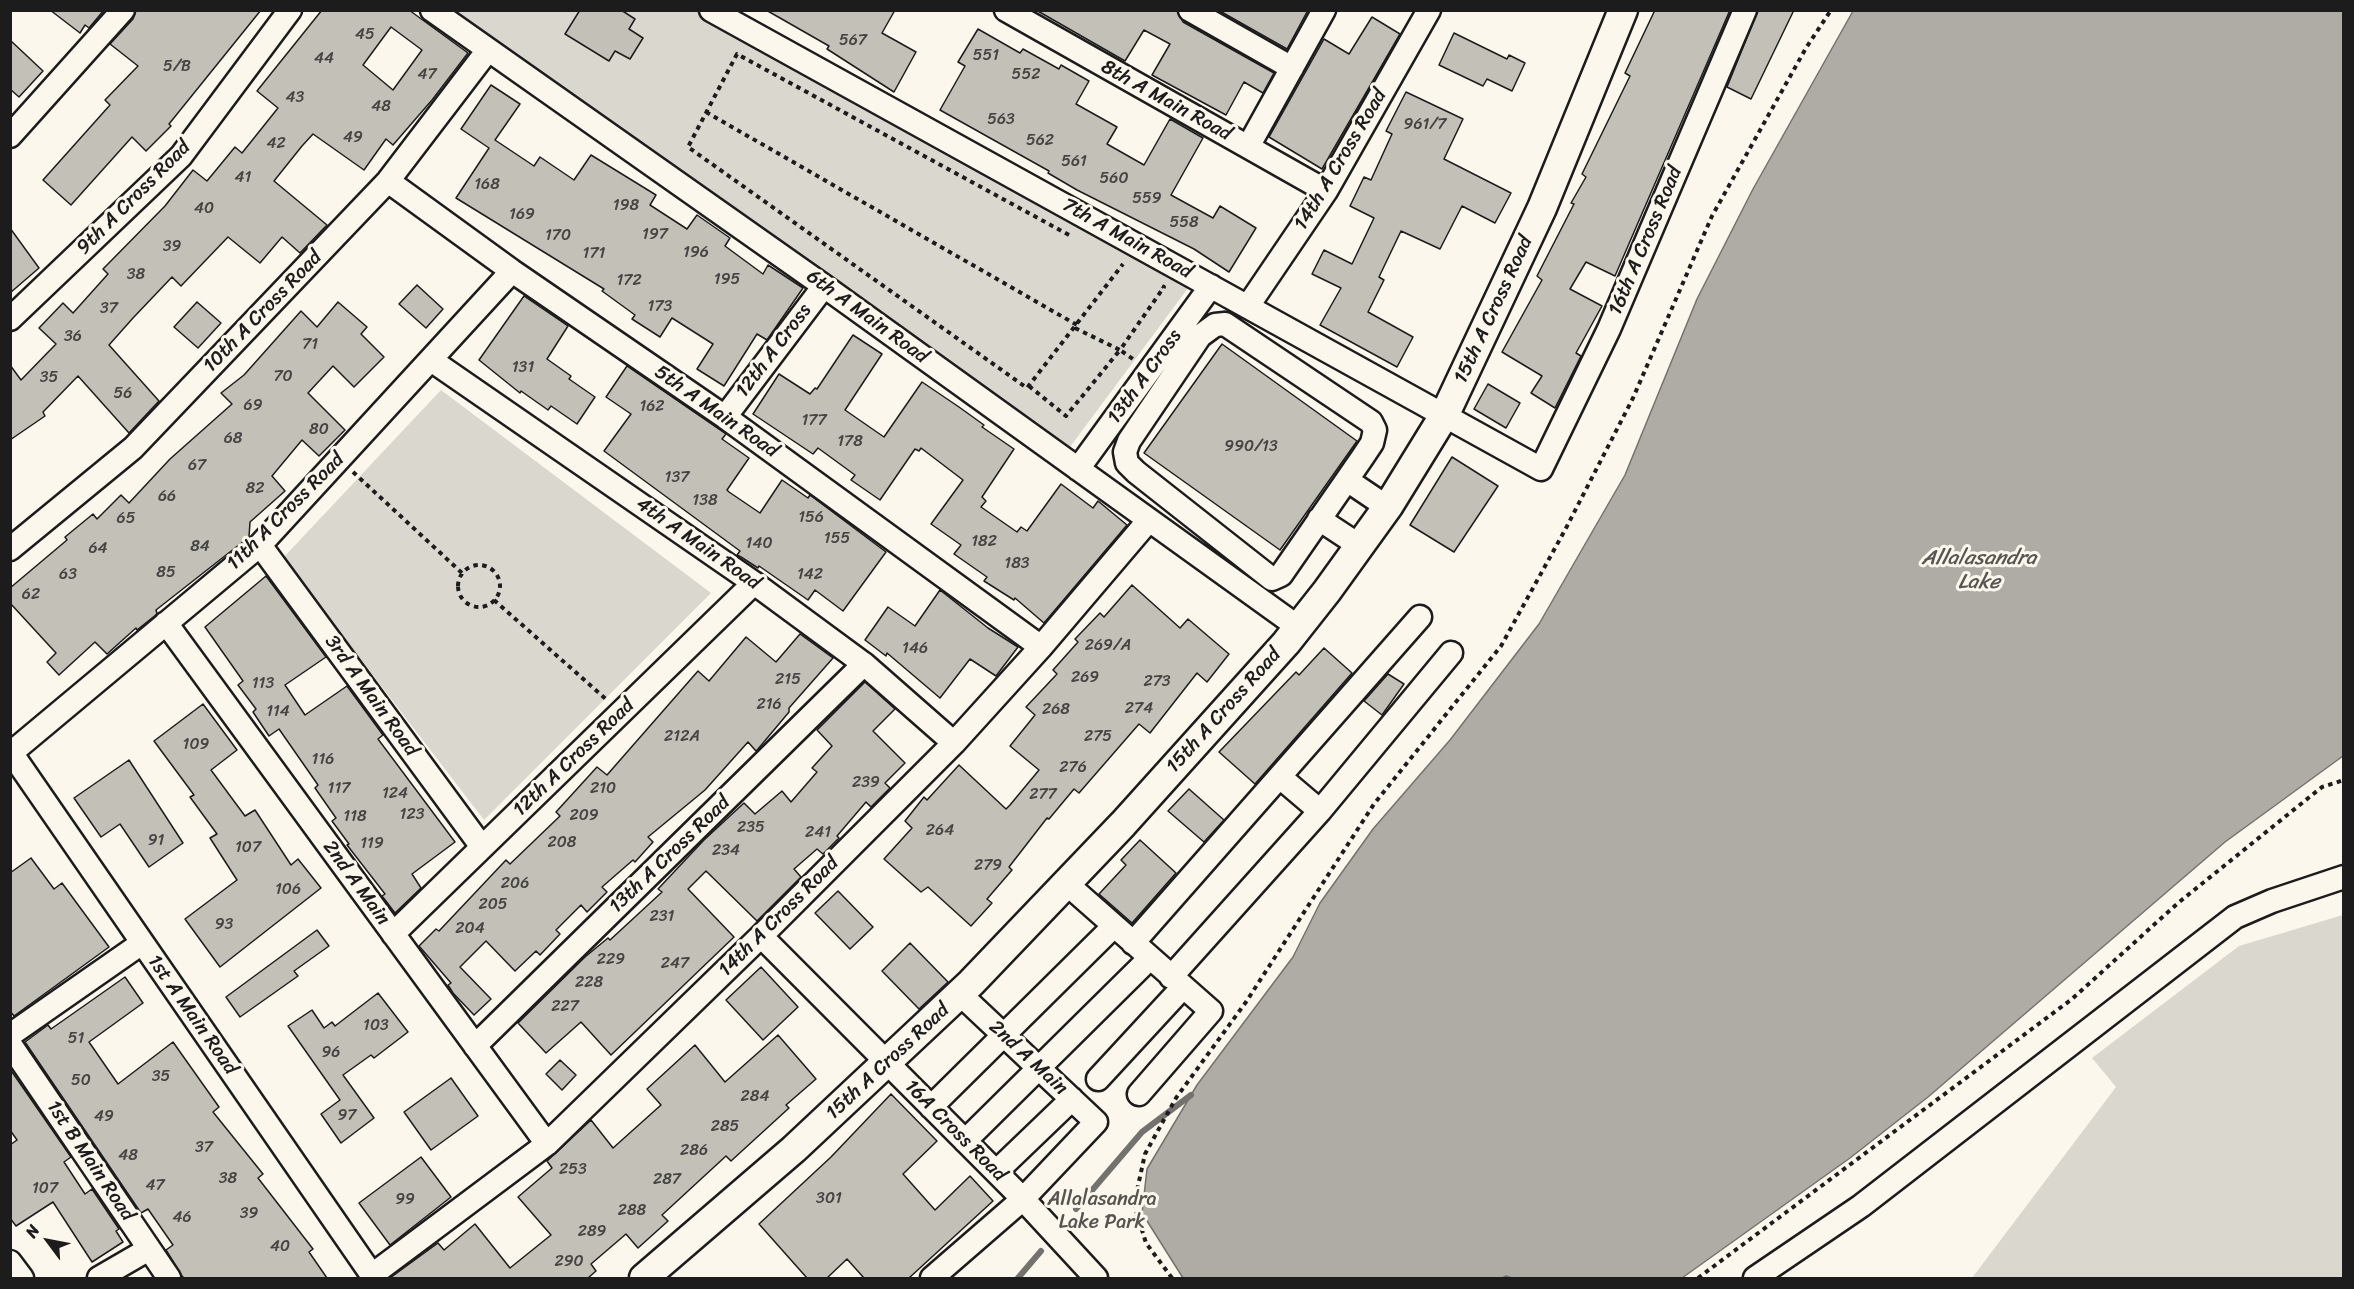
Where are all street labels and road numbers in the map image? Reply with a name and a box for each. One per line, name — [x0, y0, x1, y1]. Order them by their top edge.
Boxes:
street label: 8th A Main Road — [1097, 55, 1235, 147]
street label: 14th A Cross Road — [1289, 85, 1393, 235]
street label: 9th A Cross Road — [72, 136, 196, 260]
street label: 16th A Cross Road — [1604, 163, 1688, 319]
street label: 7th A Main Road — [1058, 193, 1196, 285]
street label: 15th A Cross Road — [1449, 232, 1539, 388]
street label: 10th A Cross Road — [199, 246, 327, 378]
street label: 6th A Main Road — [801, 265, 933, 369]
street label: 12th A Cross — [731, 299, 817, 403]
street label: 13th A Cross — [1103, 325, 1187, 429]
street label: 5th A Main Road — [649, 360, 783, 464]
street label: 11th A Cross Road — [222, 448, 350, 576]
street label: 4th A Main Road — [631, 492, 765, 596]
street label: 3rd A Main Road — [319, 631, 423, 761]
street label: 15th A Cross Road — [1162, 644, 1286, 778]
street label: 12th A Cross Road — [508, 694, 640, 822]
street label: 13th A Cross Road — [605, 791, 735, 919]
street label: 2nd A Main — [317, 836, 395, 930]
street label: 14th A Cross Road — [714, 852, 844, 982]
street label: 1st A Main Road — [142, 950, 242, 1080]
street label: 15th A Cross Road — [821, 999, 955, 1125]
street label: 2nd A Main — [984, 1015, 1072, 1101]
street label: 16A Cross Road — [899, 1075, 1011, 1187]
street label: 1st B Main Road — [41, 1096, 139, 1226]

